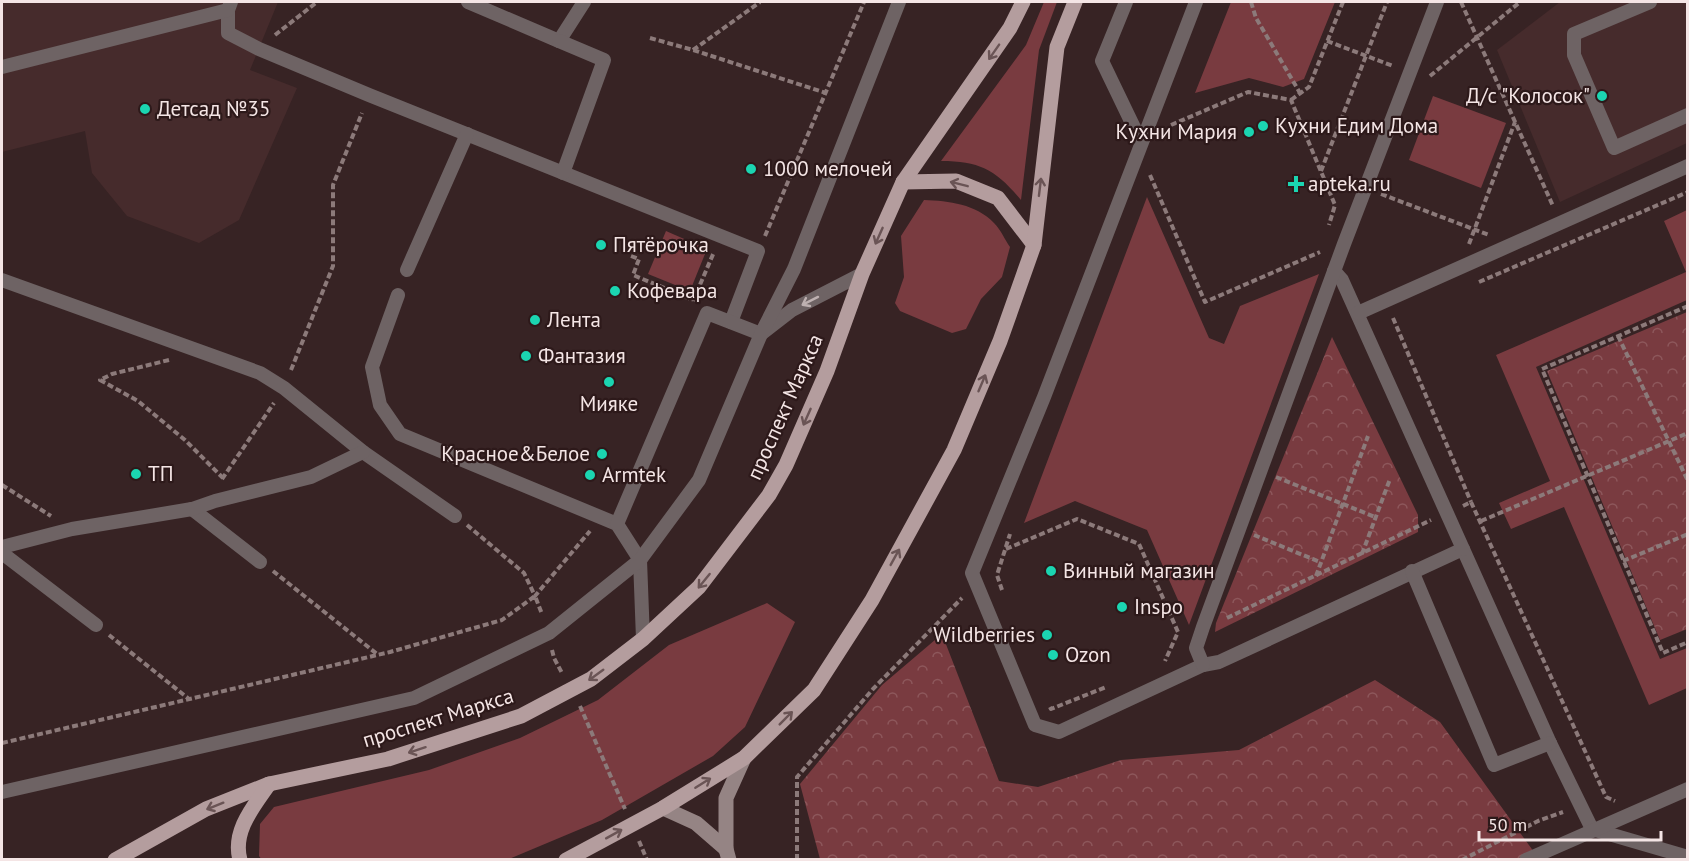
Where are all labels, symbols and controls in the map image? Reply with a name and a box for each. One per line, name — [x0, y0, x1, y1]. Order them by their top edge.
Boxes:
one-way arrow — [988, 43, 1000, 60]
place label: Д/с "Колосок" — [1466, 82, 1590, 109]
marker: Д/с "Колосок" — [1595, 89, 1609, 103]
place label: Детсад №35 — [157, 95, 270, 122]
marker: Детсад №35 — [138, 102, 152, 116]
place label: Кухни Едим Дома — [1275, 112, 1438, 139]
place label: Кухни Мария — [1115, 118, 1237, 145]
marker: Кухни Едим Дома — [1256, 119, 1270, 133]
marker: Кухни Мария — [1242, 125, 1256, 139]
place label: 1000 мелочей — [763, 155, 892, 182]
marker: 1000 мелочей — [744, 162, 758, 176]
place label: apteka.ru — [1308, 170, 1391, 197]
one-way arrow — [950, 177, 969, 189]
marker: apteka.ru — [1289, 177, 1303, 191]
one-way arrow — [1035, 178, 1046, 197]
one-way arrow — [873, 226, 884, 244]
place label: Пятёрочка — [613, 231, 709, 258]
marker: Пятёрочка — [594, 238, 608, 252]
place label: Кофевара — [627, 277, 717, 304]
marker: Кофевара — [608, 284, 622, 298]
one-way arrow — [802, 295, 819, 307]
place label: Лента — [546, 306, 601, 333]
marker: Лента — [528, 313, 542, 327]
street label: проспект Маркса — [740, 330, 829, 484]
place label: Фантазия — [538, 342, 626, 369]
marker: Фантазия — [519, 349, 533, 363]
one-way arrow — [978, 374, 989, 392]
marker: Мияке — [602, 375, 616, 389]
place label: Мияке — [580, 390, 638, 417]
one-way arrow — [801, 407, 813, 425]
place label: Красное&Белое — [441, 440, 590, 467]
marker: Красное&Белое — [595, 447, 609, 461]
place label: ТП — [148, 460, 174, 487]
place label: Armtek — [602, 461, 666, 488]
marker: ТП — [129, 467, 143, 481]
marker: Armtek — [583, 468, 597, 482]
one-way arrow — [889, 549, 901, 566]
place label: Винный магазин — [1063, 557, 1215, 584]
marker: Винный магазин — [1044, 564, 1058, 578]
one-way arrow — [697, 572, 710, 588]
place label: Inspo — [1134, 593, 1183, 620]
marker: Inspo — [1115, 600, 1129, 614]
place label: Wildberries — [933, 621, 1035, 648]
marker: Wildberries — [1040, 628, 1054, 642]
place label: Ozon — [1065, 641, 1111, 668]
marker: Ozon — [1046, 648, 1060, 662]
one-way arrow — [589, 669, 605, 681]
street label: проспект Маркса — [359, 682, 517, 753]
one-way arrow — [779, 710, 794, 725]
one-way arrow — [408, 745, 427, 756]
one-way arrow — [694, 776, 711, 788]
one-way arrow — [206, 801, 225, 812]
scale bar — [1479, 804, 1660, 842]
text: 50 m — [1488, 813, 1527, 836]
one-way arrow — [605, 828, 623, 839]

